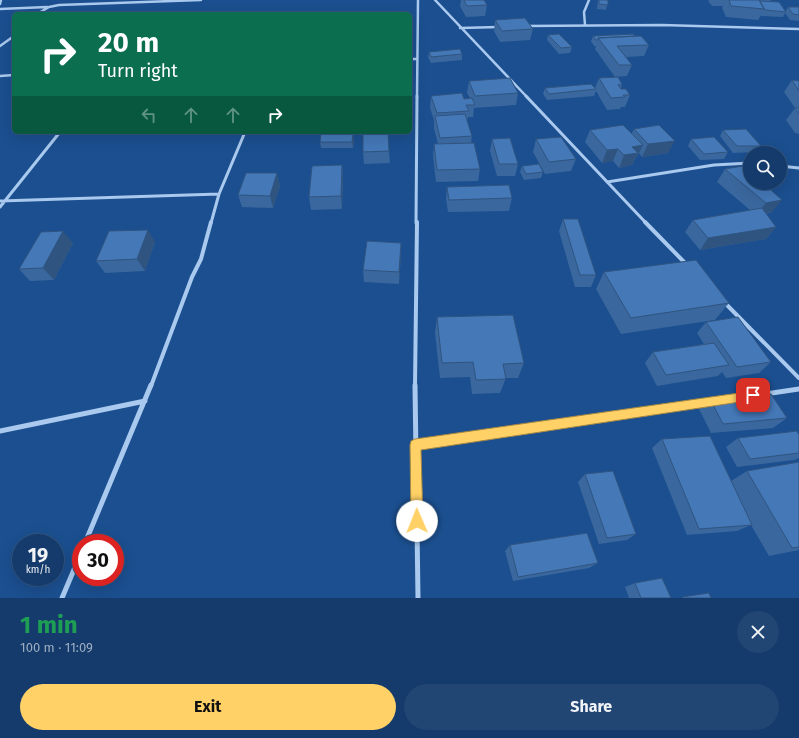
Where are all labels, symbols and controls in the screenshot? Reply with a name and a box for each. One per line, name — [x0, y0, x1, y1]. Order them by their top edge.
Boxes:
text: 20 m — [98, 26, 159, 59]
icon: right — [32, 28, 84, 80]
text: Turn right — [98, 60, 178, 82]
icon: left — [138, 104, 160, 126]
icon: ahead — [180, 104, 202, 126]
icon: ahead — [222, 104, 244, 126]
icon: right — [264, 104, 286, 126]
map controls — [743, 146, 787, 190]
button: search — [743, 146, 787, 190]
pin — [736, 378, 770, 412]
icon: arrive — [742, 384, 764, 406]
position arrow — [396, 500, 438, 542]
speed limit sign: 30 — [72, 534, 124, 586]
text: 19 — [28, 543, 48, 567]
text: km/h — [26, 564, 50, 576]
text: 1 min — [20, 611, 78, 639]
button: close — [737, 611, 779, 653]
text: 100 m · 11:09 — [20, 640, 93, 655]
button: Exit — [20, 684, 396, 730]
button: Share — [404, 684, 779, 730]

